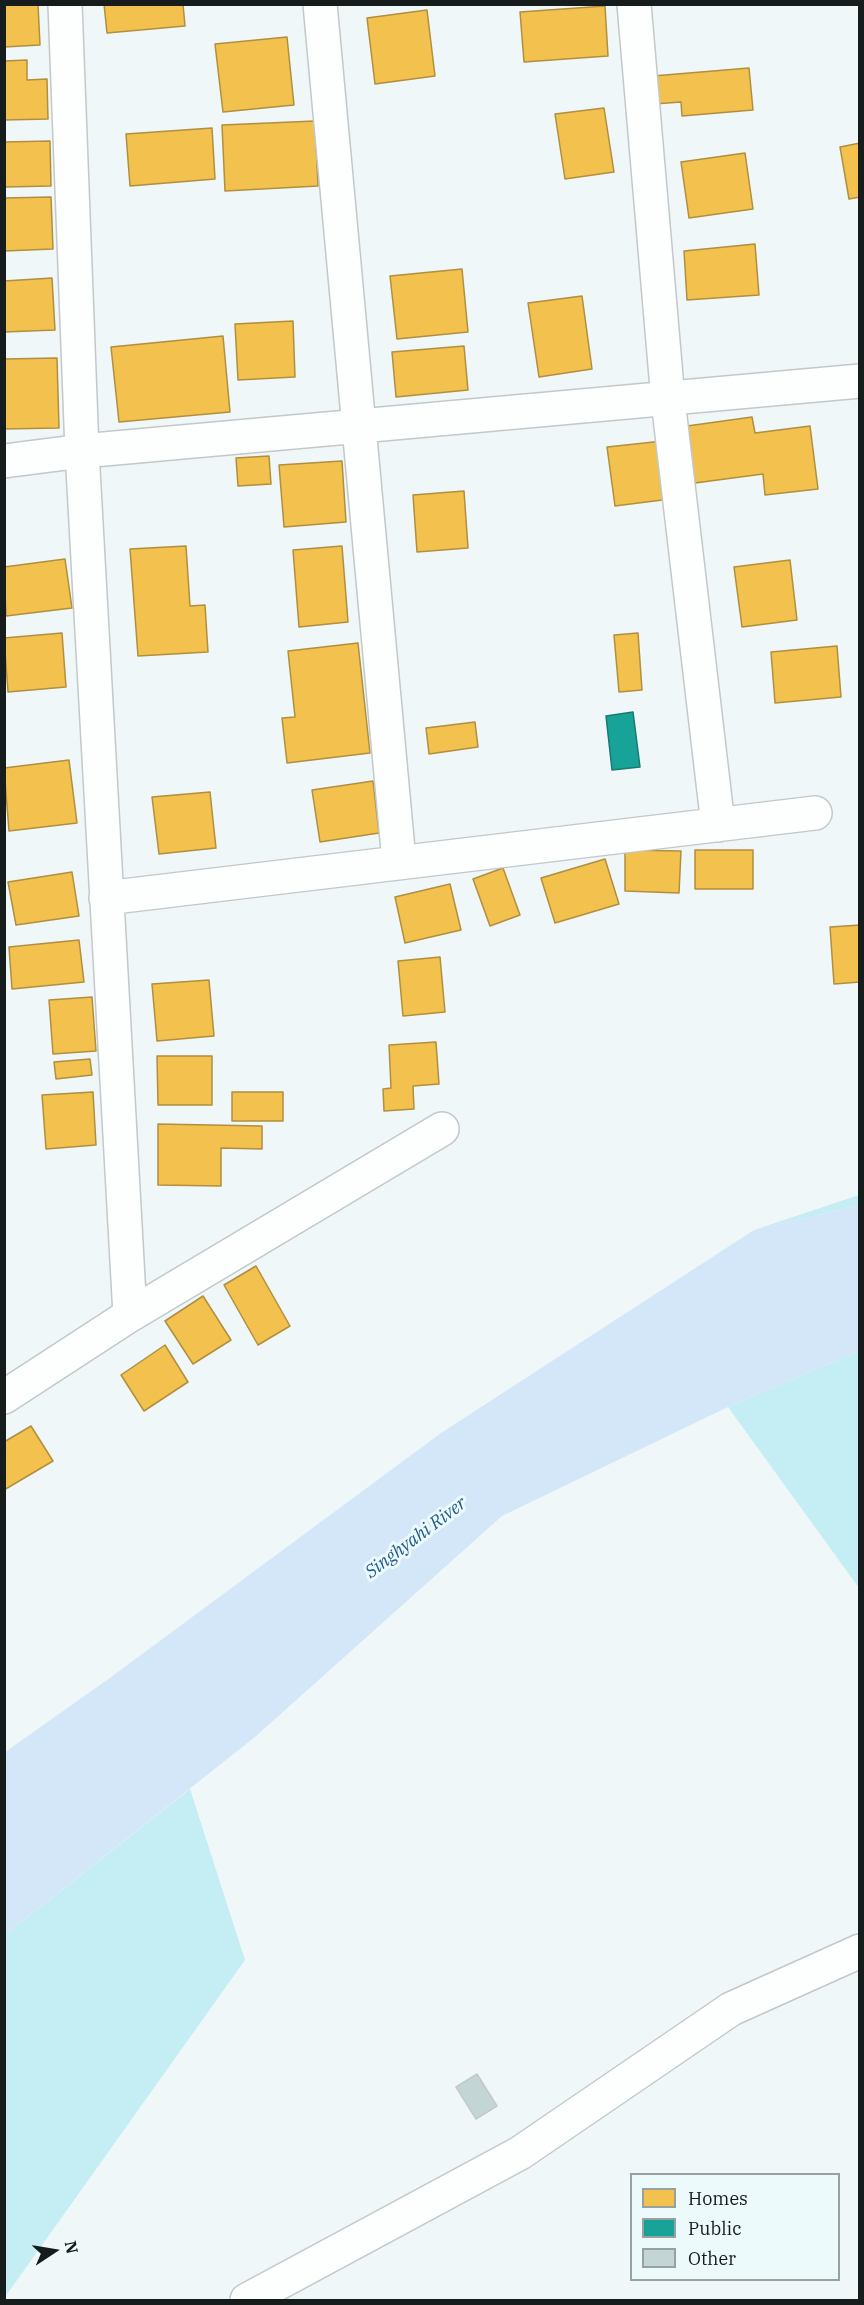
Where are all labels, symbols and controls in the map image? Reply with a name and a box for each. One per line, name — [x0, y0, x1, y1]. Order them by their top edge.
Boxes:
water label: Singhyahi River — [361, 1493, 471, 1583]
legend — [630, 2173, 840, 2281]
text: Homes — [688, 2187, 748, 2210]
text: Public — [688, 2217, 742, 2240]
north arrow — [24, 2221, 84, 2281]
text: N — [61, 2239, 83, 2256]
text: Other — [688, 2247, 736, 2270]

